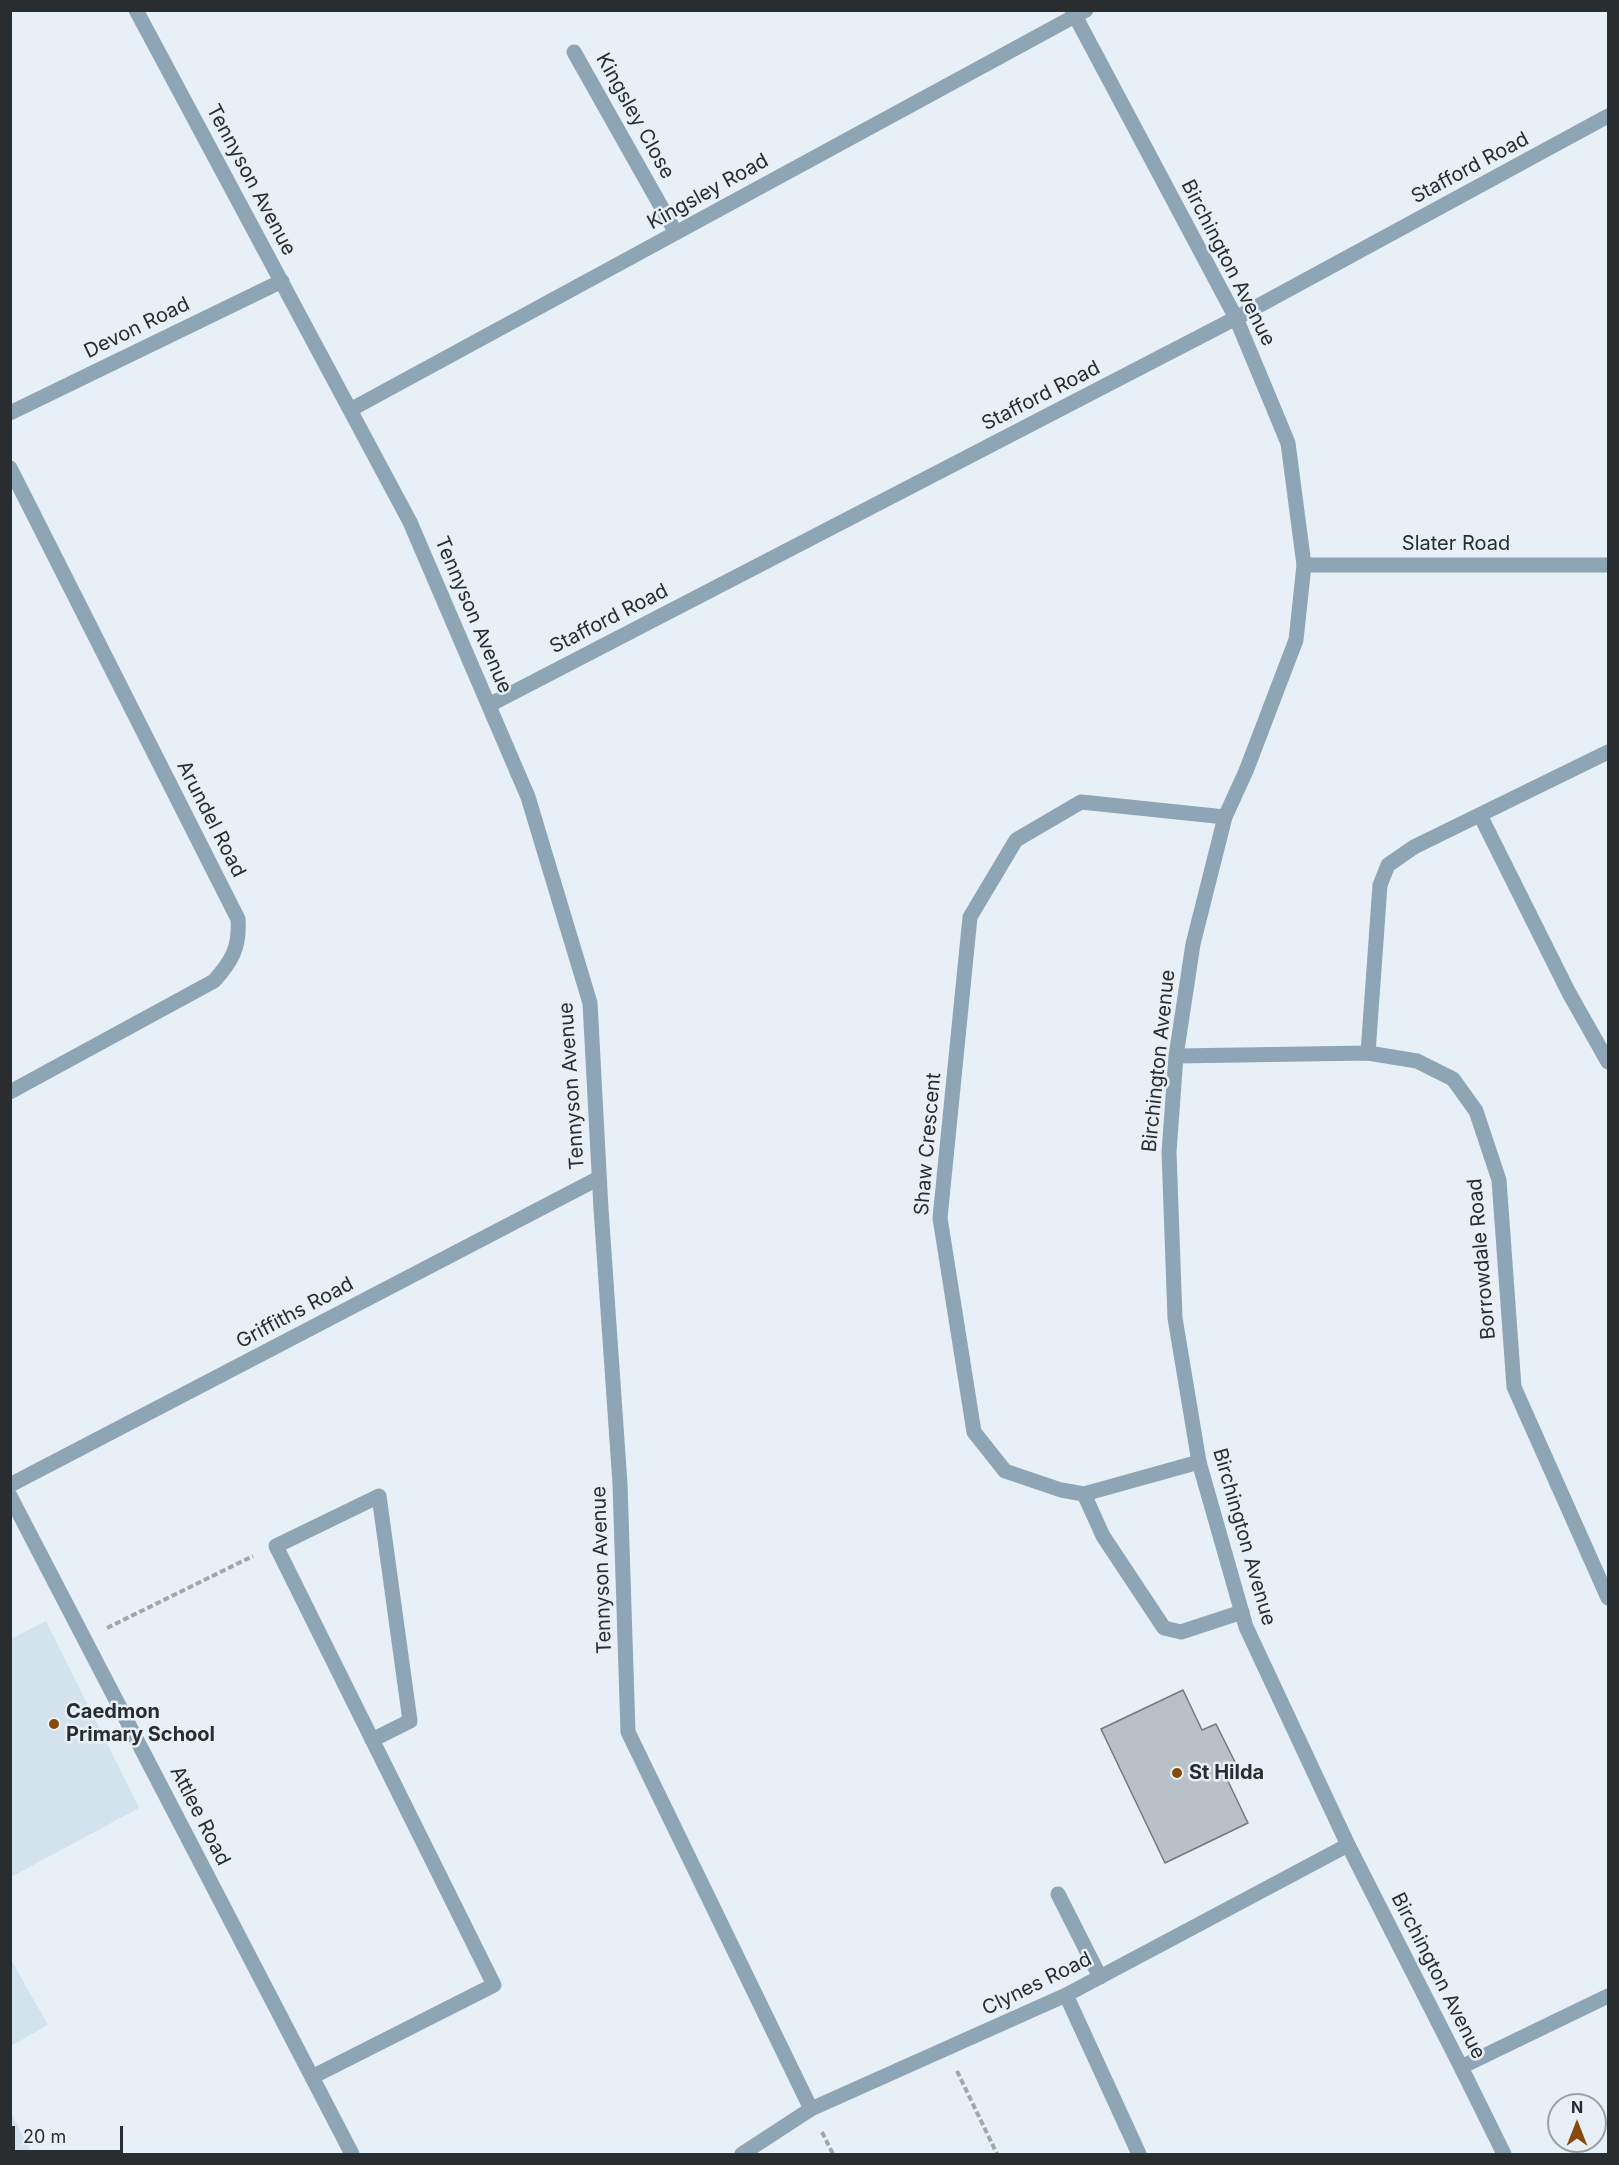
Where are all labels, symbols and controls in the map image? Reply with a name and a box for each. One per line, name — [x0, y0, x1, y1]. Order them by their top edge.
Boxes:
street label: Kingsley Close — [591, 49, 679, 183]
street label: Tennyson Avenue — [201, 100, 301, 260]
street label: Stafford Road — [1407, 127, 1533, 209]
street label: Kingsley Road — [643, 149, 773, 235]
street label: Birchington Avenue — [1176, 176, 1280, 350]
street label: Devon Road — [80, 292, 194, 364]
street label: Stafford Road — [978, 356, 1104, 436]
street label: Slater Road — [1402, 532, 1510, 556]
street label: Tennyson Avenue — [429, 533, 517, 697]
street label: Stafford Road — [546, 579, 672, 659]
street label: Arundel Road — [171, 757, 251, 881]
street label: Birchington Avenue — [1137, 969, 1181, 1153]
street label: Tennyson Avenue — [554, 1001, 590, 1171]
street label: Shaw Crescent — [910, 1072, 946, 1216]
street label: Borrowdale Road — [1463, 1177, 1501, 1341]
street label: Griffiths Road — [232, 1272, 358, 1354]
street label: Birchington Avenue — [1207, 1446, 1281, 1628]
street label: Tennyson Avenue — [587, 1486, 617, 1654]
place label: Caedmon Primary School — [66, 1700, 215, 1747]
marker: Caedmon Primary School — [47, 1717, 61, 1731]
place label: St Hilda — [1189, 1761, 1264, 1785]
street label: Attlee Road — [165, 1762, 235, 1870]
marker: St Hilda — [1170, 1766, 1184, 1780]
street label: Birchington Avenue — [1386, 1889, 1490, 2063]
street label: Clynes Road — [978, 1947, 1096, 2021]
north arrow — [1547, 2093, 1607, 2153]
text: N — [1571, 2097, 1583, 2117]
scale bar — [15, 2114, 126, 2152]
text: 20 m — [23, 2126, 66, 2147]

